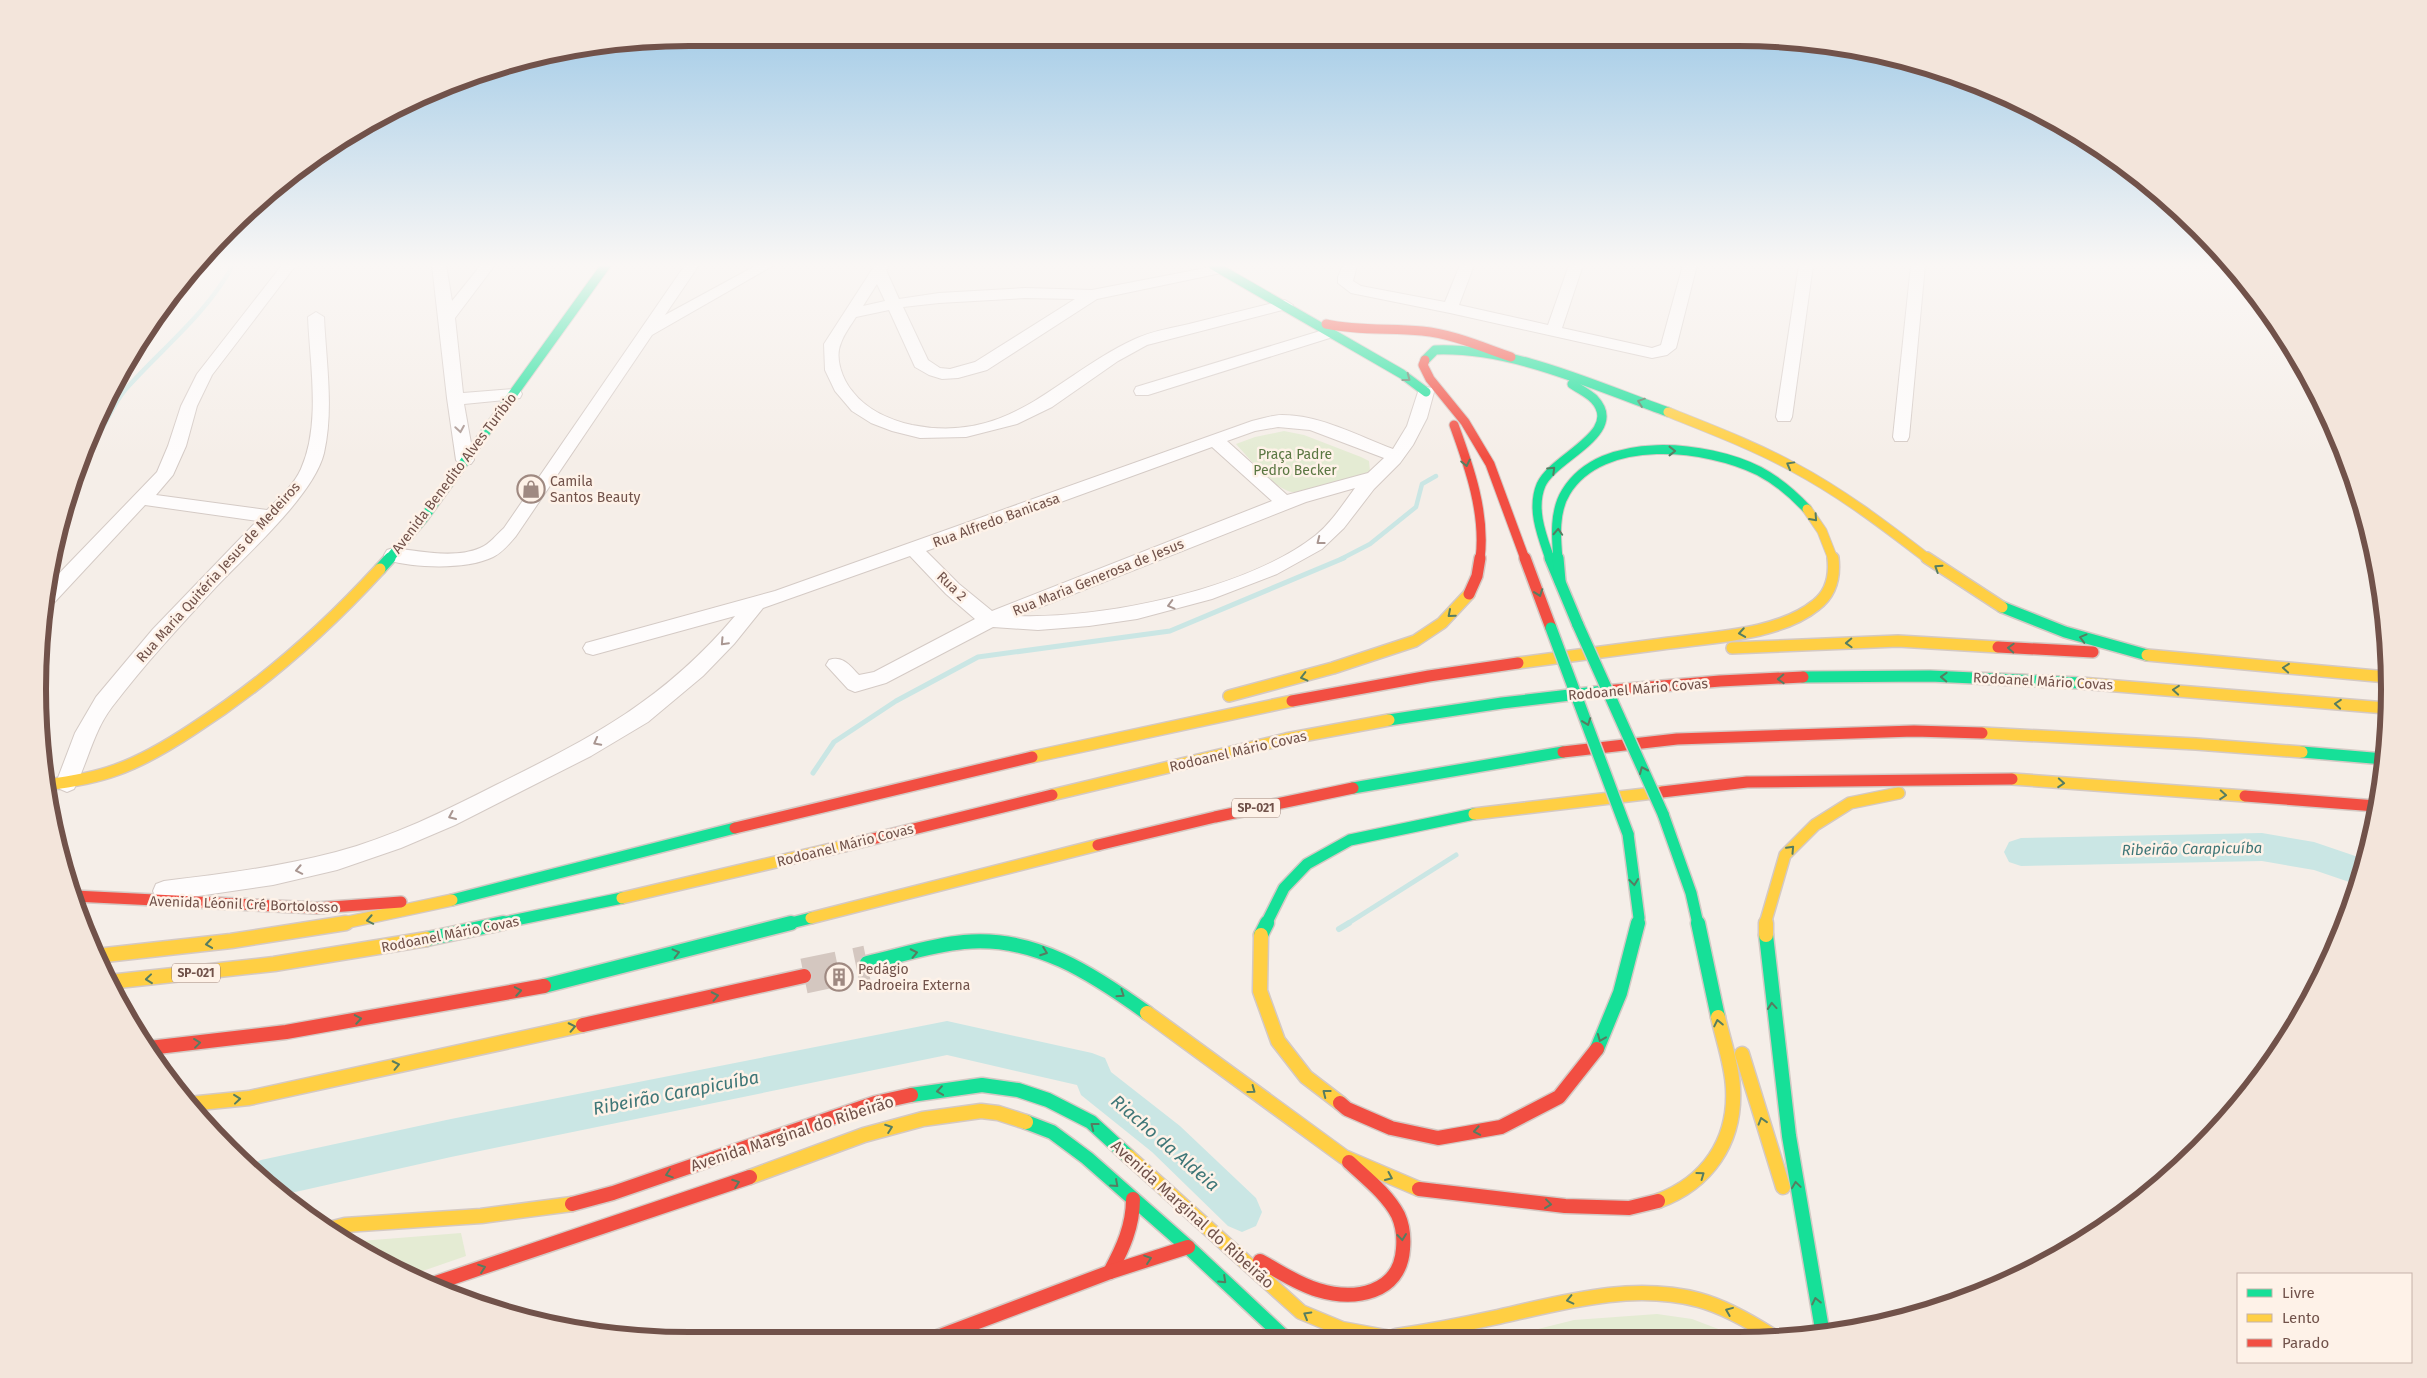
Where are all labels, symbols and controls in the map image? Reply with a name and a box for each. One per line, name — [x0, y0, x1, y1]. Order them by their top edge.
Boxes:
one-way arrow — [1401, 372, 1411, 381]
street label: Avenida Benedito Alves Turíbio — [388, 390, 520, 557]
one-way arrow — [1637, 397, 1645, 407]
one-way arrow — [454, 425, 464, 433]
park label: Praça Padre Pedro Becker — [1253, 446, 1337, 479]
one-way arrow — [1668, 446, 1676, 456]
one-way arrow — [1460, 458, 1471, 467]
one-way arrow — [1786, 461, 1795, 471]
one-way arrow — [1546, 467, 1555, 476]
place label: Camila Santos Beauty — [550, 473, 640, 506]
shop icon: Camila Santos Beauty — [516, 474, 546, 504]
street label: Rua Maria Quitéria Jesus de Medeiros — [133, 478, 304, 666]
street label: Rua Alfredo Banicasa — [930, 490, 1062, 551]
one-way arrow — [1808, 512, 1817, 521]
one-way arrow — [1553, 528, 1563, 536]
street label: Rua Maria Generosa de Jesus — [1010, 535, 1187, 620]
one-way arrow — [1316, 535, 1326, 544]
one-way arrow — [1934, 564, 1943, 574]
street label: Rua 2 — [933, 568, 970, 605]
one-way arrow — [1533, 589, 1543, 597]
one-way arrow — [1167, 599, 1176, 610]
one-way arrow — [1447, 608, 1456, 617]
one-way arrow — [1737, 627, 1745, 638]
one-way arrow — [2080, 633, 2088, 643]
one-way arrow — [721, 637, 730, 646]
one-way arrow — [1845, 638, 1853, 649]
one-way arrow — [2007, 642, 2015, 653]
one-way arrow — [2282, 663, 2290, 674]
street label: Rodoanel Mário Covas — [1973, 669, 2114, 694]
one-way arrow — [1300, 672, 1308, 682]
one-way arrow — [1939, 672, 1947, 682]
one-way arrow — [1777, 673, 1785, 684]
street label: Rodoanel Mário Covas — [1567, 675, 1709, 704]
one-way arrow — [2171, 684, 2179, 695]
one-way arrow — [2333, 699, 2341, 710]
one-way arrow — [1581, 718, 1591, 726]
street label: Rodoanel Mário Covas — [1168, 727, 1309, 776]
one-way arrow — [593, 736, 602, 746]
one-way arrow — [1639, 766, 1649, 775]
one-way arrow — [2057, 777, 2065, 788]
one-way arrow — [2219, 789, 2227, 800]
road number: SP-021 — [1232, 798, 1280, 818]
one-way arrow — [448, 810, 457, 821]
street label: Rodoanel Mário Covas — [775, 820, 916, 871]
water label: Ribeirão Carapicuíba — [2122, 839, 2262, 859]
one-way arrow — [1785, 846, 1794, 855]
one-way arrow — [294, 864, 303, 875]
one-way arrow — [1629, 878, 1639, 886]
street label: Avenida Léonil Cré Bortolosso — [149, 893, 339, 916]
street label: Rodoanel Mário Covas — [380, 913, 521, 956]
one-way arrow — [365, 914, 374, 924]
one-way arrow — [205, 939, 213, 949]
one-way arrow — [1039, 946, 1048, 956]
one-way arrow — [671, 948, 680, 959]
one-way arrow — [910, 948, 919, 959]
place label: Pedágio Padroeira Externa — [858, 961, 970, 994]
building icon: Pedágio Padroeira Externa — [824, 962, 854, 992]
road number: SP-021 — [172, 964, 220, 982]
one-way arrow — [144, 973, 152, 984]
one-way arrow — [513, 986, 522, 996]
one-way arrow — [1115, 988, 1125, 997]
one-way arrow — [710, 991, 719, 1002]
one-way arrow — [1767, 1002, 1778, 1010]
one-way arrow — [353, 1015, 362, 1025]
one-way arrow — [1713, 1019, 1724, 1027]
one-way arrow — [568, 1022, 577, 1033]
one-way arrow — [1597, 1033, 1608, 1042]
one-way arrow — [193, 1038, 201, 1049]
one-way arrow — [392, 1061, 401, 1071]
water label: Ribeirão Carapicuíba — [591, 1066, 761, 1120]
one-way arrow — [1246, 1084, 1256, 1093]
one-way arrow — [936, 1085, 944, 1096]
water label: Riacho da Aldeia — [1106, 1090, 1224, 1196]
one-way arrow — [1323, 1090, 1332, 1098]
street label: Avenida Marginal do Ribeirão — [688, 1092, 896, 1175]
one-way arrow — [234, 1094, 242, 1105]
one-way arrow — [1758, 1117, 1768, 1125]
one-way arrow — [1091, 1123, 1100, 1131]
one-way arrow — [884, 1124, 893, 1134]
one-way arrow — [1473, 1126, 1482, 1136]
street label: Avenida Marginal do Ribeirão — [1107, 1136, 1278, 1293]
one-way arrow — [665, 1168, 673, 1178]
one-way arrow — [1384, 1170, 1393, 1181]
one-way arrow — [1695, 1172, 1705, 1181]
one-way arrow — [1110, 1178, 1119, 1187]
one-way arrow — [731, 1179, 739, 1189]
one-way arrow — [1792, 1180, 1802, 1189]
one-way arrow — [1544, 1198, 1552, 1209]
one-way arrow — [1396, 1233, 1407, 1241]
one-way arrow — [1144, 1255, 1152, 1265]
one-way arrow — [477, 1264, 486, 1274]
legend — [2237, 1273, 2412, 1363]
one-way arrow — [1218, 1274, 1227, 1283]
text: Livre — [2282, 1284, 2315, 1302]
one-way arrow — [1565, 1294, 1574, 1305]
one-way arrow — [1811, 1297, 1821, 1306]
one-way arrow — [1725, 1307, 1734, 1318]
text: Lento — [2282, 1309, 2320, 1327]
one-way arrow — [1303, 1311, 1312, 1321]
text: Parado — [2282, 1334, 2329, 1352]

